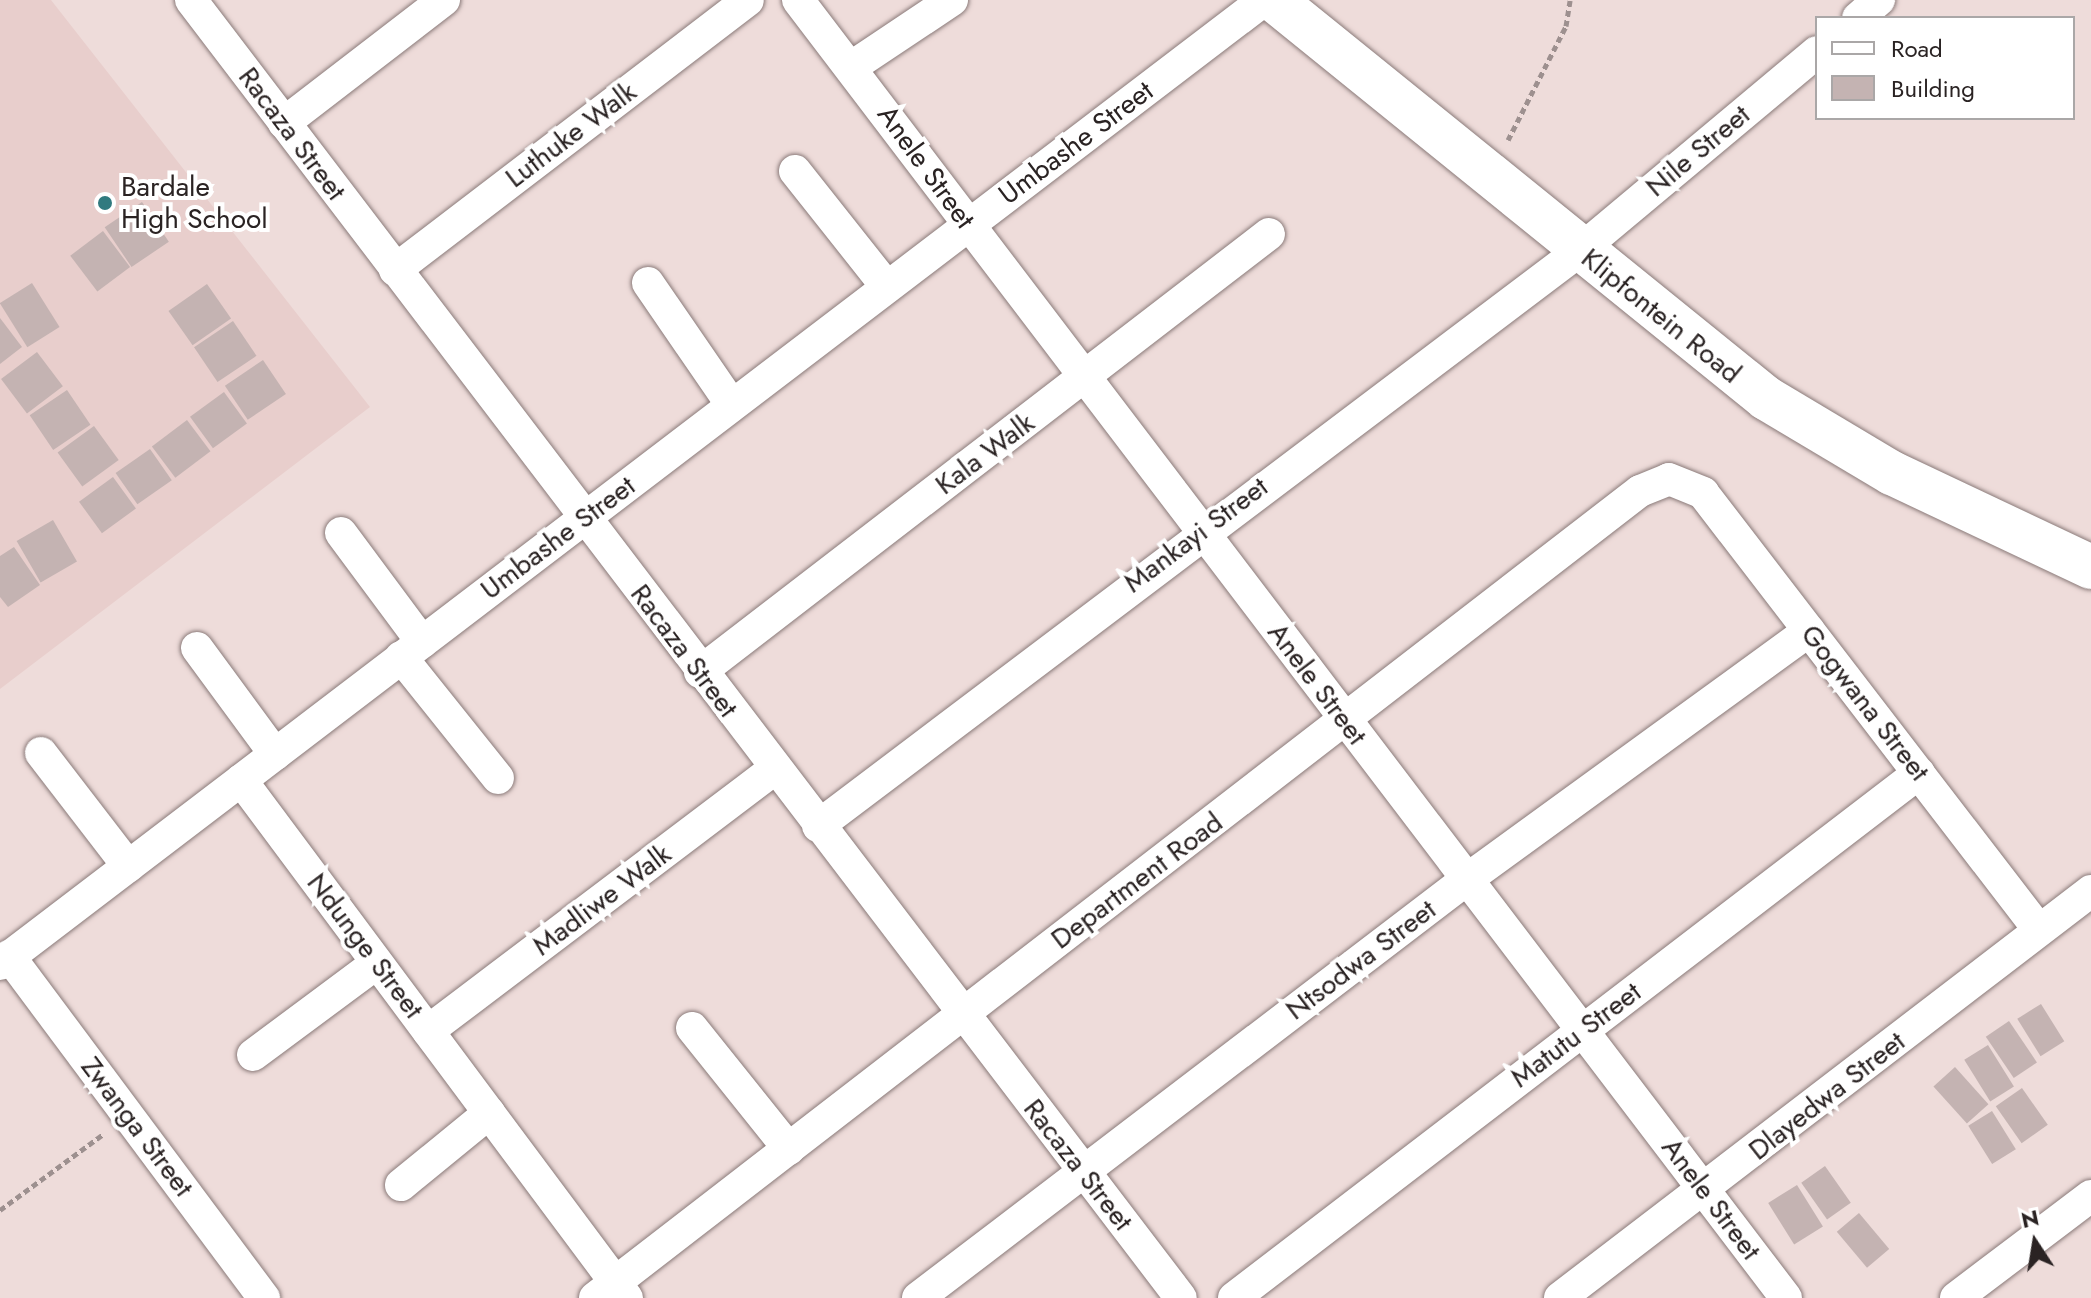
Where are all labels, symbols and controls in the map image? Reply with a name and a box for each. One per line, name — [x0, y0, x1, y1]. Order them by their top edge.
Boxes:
legend — [1815, 16, 2075, 120]
text: Road — [1891, 31, 1943, 66]
street label: Racaza Street — [231, 61, 353, 207]
text: Building — [1891, 71, 1975, 106]
street label: Umbashe Street — [992, 74, 1160, 212]
street label: Luthuke Walk — [499, 75, 643, 195]
street label: Nile Street — [1639, 98, 1757, 204]
street label: Anele Street — [870, 99, 982, 235]
place label: Bardale High School — [121, 170, 268, 236]
marker: Bardale High School — [96, 194, 114, 212]
street label: Klipfontein Road — [1574, 241, 1748, 391]
street label: Kala Walk — [929, 406, 1041, 502]
street label: Umbashe Street — [474, 469, 642, 607]
street label: Mankayi Street — [1117, 470, 1275, 600]
street label: Racaza Street — [623, 578, 745, 724]
street label: Anele Street — [1260, 617, 1374, 751]
street label: Gogwana Street — [1794, 618, 1936, 788]
street label: Department Road — [1045, 806, 1229, 956]
street label: Madliwe Walk — [526, 837, 678, 963]
street label: Ndunge Street — [300, 867, 430, 1025]
street label: Ntsodwa Street — [1280, 893, 1442, 1027]
street label: Matutu Street — [1504, 975, 1648, 1095]
street label: Dlayedwa Street — [1742, 1025, 1912, 1167]
street label: Zwanga Street — [74, 1051, 200, 1203]
street label: Racaza Street — [1016, 1093, 1140, 1237]
street label: Anele Street — [1654, 1132, 1768, 1266]
text: N — [2018, 1201, 2042, 1236]
north arrow — [1995, 1202, 2075, 1282]

